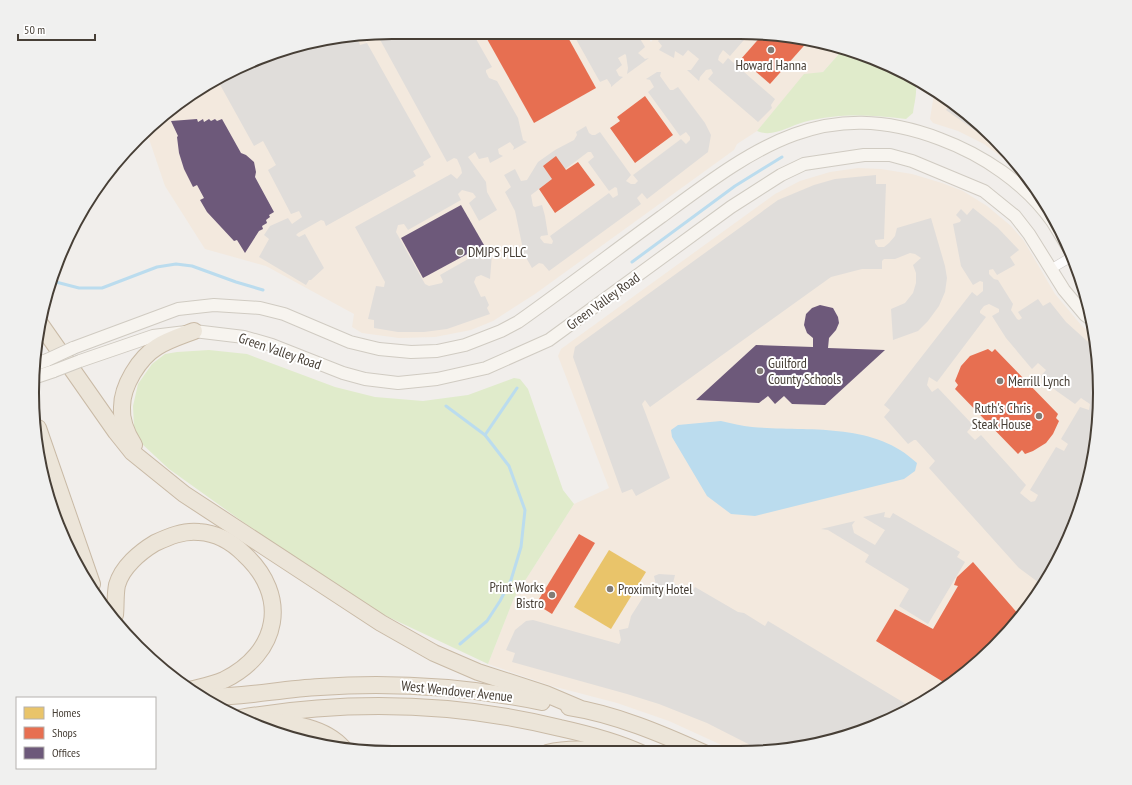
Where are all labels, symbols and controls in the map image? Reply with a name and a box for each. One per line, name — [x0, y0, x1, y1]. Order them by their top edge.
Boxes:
scale bar — [18, 16, 95, 42]
text: 50 m — [24, 22, 45, 37]
marker: Howard Hanna — [766, 45, 776, 55]
place label: Howard Hanna — [735, 56, 807, 74]
place label: DMJPS PLLC — [468, 243, 527, 261]
marker: DMJPS PLLC — [455, 247, 465, 257]
street label: Green Valley Road — [563, 268, 643, 334]
street label: Green Valley Road — [236, 328, 324, 374]
place label: Guilford County Schools — [768, 354, 841, 388]
marker: Guilford County Schools — [755, 366, 765, 376]
place label: Merrill Lynch — [1008, 372, 1070, 390]
marker: Merrill Lynch — [995, 376, 1005, 386]
place label: Ruth's Chris Steak House — [972, 399, 1031, 433]
marker: Ruth's Chris Steak House — [1034, 411, 1044, 421]
place label: Print Works Bistro — [489, 578, 544, 612]
place label: Proximity Hotel — [618, 580, 693, 598]
marker: Proximity Hotel — [605, 584, 615, 594]
marker: Print Works Bistro — [547, 590, 557, 600]
street label: West Wendover Avenue — [400, 676, 514, 706]
legend — [16, 697, 156, 769]
text: Homes — [52, 705, 80, 720]
text: Shops — [52, 725, 77, 740]
text: Offices — [52, 745, 80, 760]

